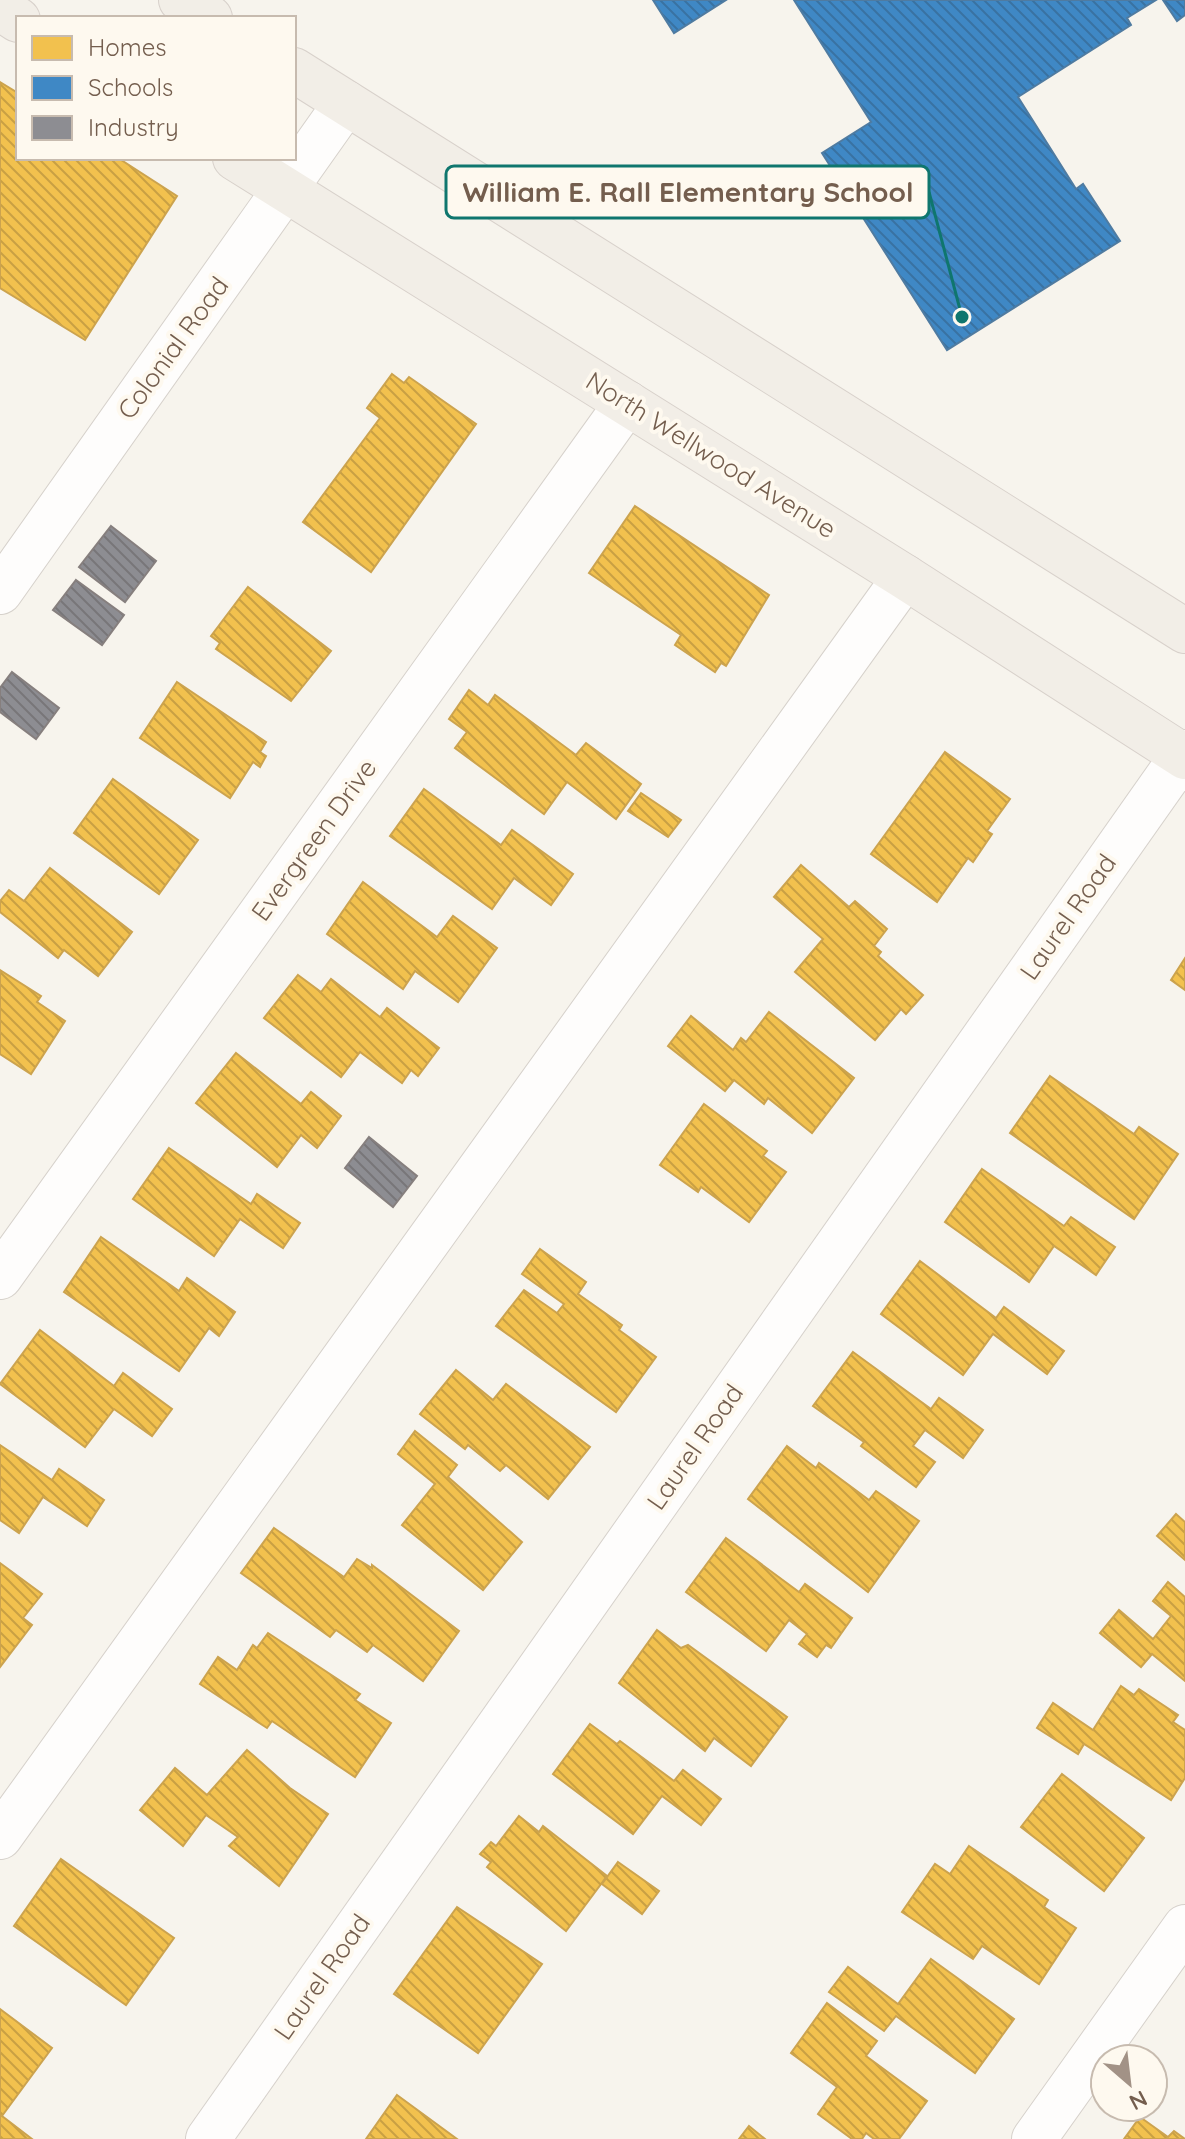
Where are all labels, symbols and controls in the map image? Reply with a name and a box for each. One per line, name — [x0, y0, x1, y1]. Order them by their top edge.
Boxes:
legend — [16, 16, 296, 160]
text: Homes — [88, 32, 166, 62]
text: Schools — [88, 72, 173, 102]
text: Industry — [88, 112, 179, 142]
callout: William E. Rall Elementary School — [446, 166, 929, 218]
text: William E. Rall Elementary School — [462, 174, 914, 209]
street label: Colonial Road — [110, 270, 235, 425]
street label: North Wellwood Avenue — [580, 364, 843, 545]
street label: Evergreen Drive — [244, 752, 383, 927]
street label: Laurel Road — [1012, 848, 1123, 986]
street label: Laurel Road — [639, 1378, 750, 1516]
street label: Laurel Road — [266, 1908, 377, 2046]
north arrow — [1089, 2043, 1169, 2123]
text: N — [1125, 2085, 1152, 2117]

